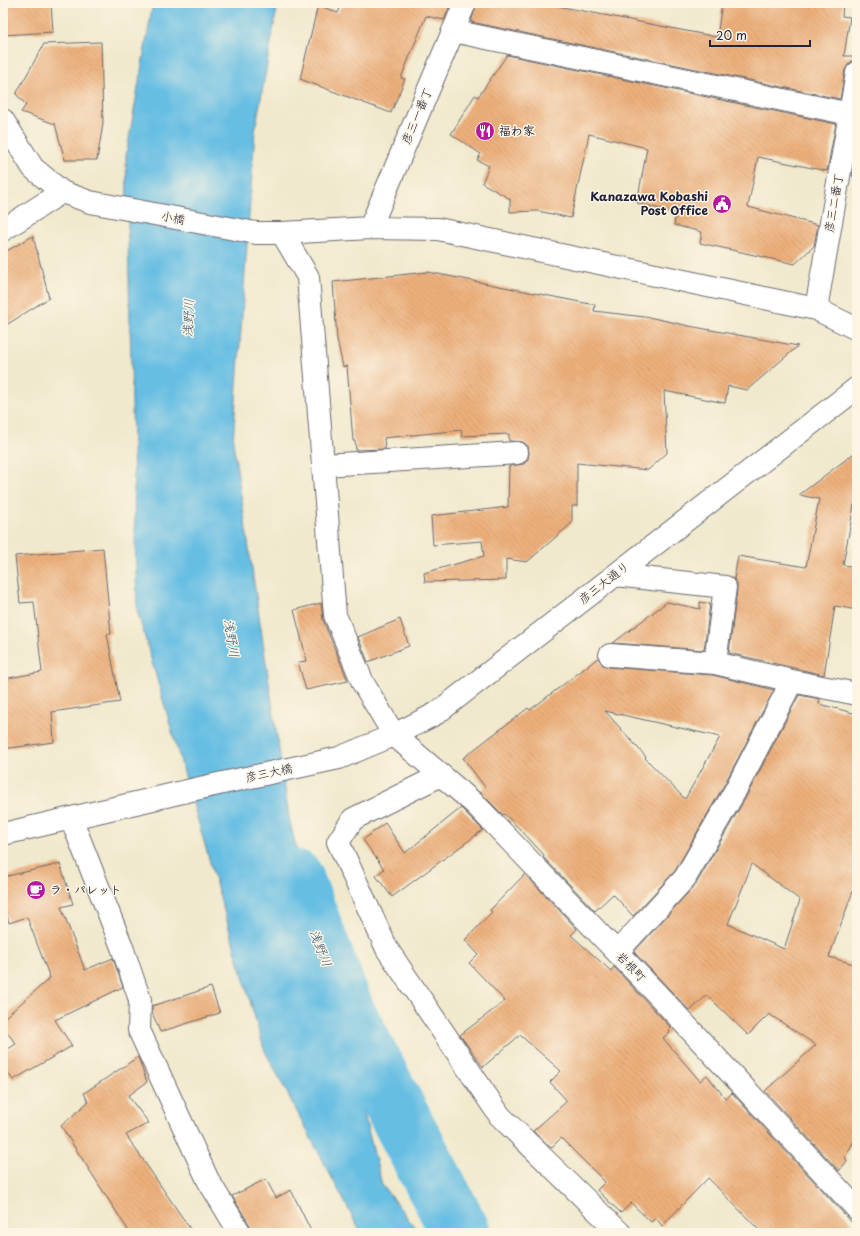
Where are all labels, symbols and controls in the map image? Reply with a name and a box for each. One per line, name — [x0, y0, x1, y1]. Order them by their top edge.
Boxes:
scale bar — [710, 22, 810, 48]
text: 20 m — [716, 26, 747, 44]
street label: 彦三一番丁 — [396, 84, 436, 147]
restaurant icon: 福わ家 — [474, 120, 496, 142]
place label: 福わ家 — [499, 121, 535, 139]
street label: 彦三二番丁 — [819, 172, 847, 234]
place label: Kanazawa Kobashi Post Office — [590, 187, 708, 219]
public building icon: Kanazawa Kobashi Post Office — [711, 193, 733, 215]
street label: 小橋 — [160, 206, 187, 228]
water label: 浅野川 — [177, 298, 198, 338]
street label: 彦三大通り — [574, 557, 633, 608]
water label: 浅野川 — [220, 617, 245, 659]
street label: 彦三大橋 — [243, 758, 294, 786]
cafe icon: ラ・パレット — [25, 879, 47, 901]
place label: ラ・パレット — [50, 880, 122, 898]
water label: 浅野川 — [306, 926, 337, 969]
street label: 岩根町 — [613, 947, 651, 986]

